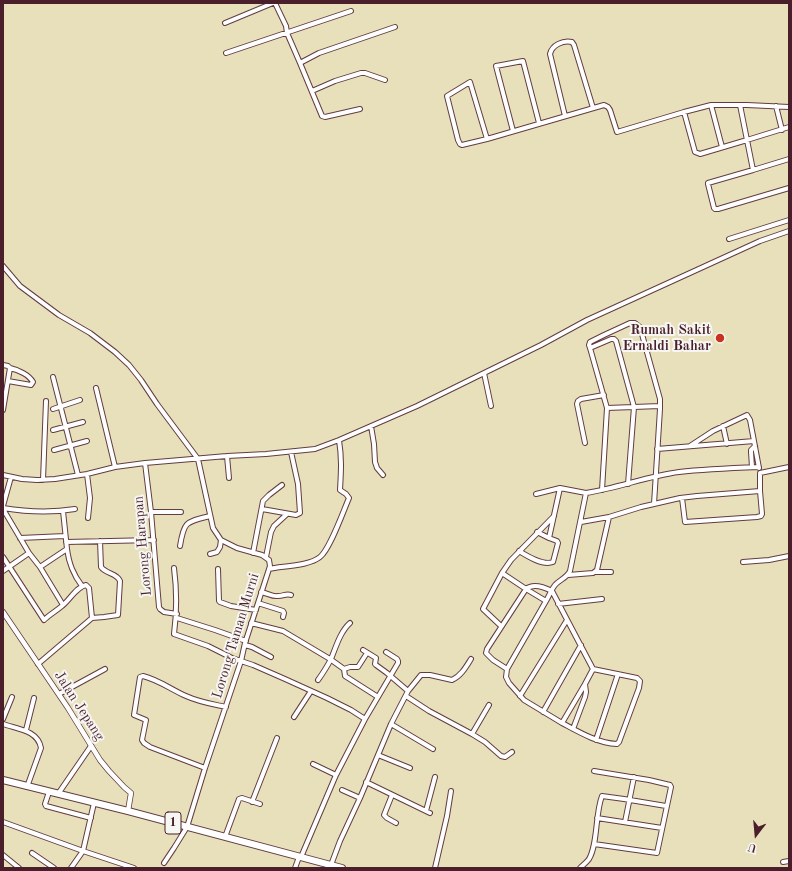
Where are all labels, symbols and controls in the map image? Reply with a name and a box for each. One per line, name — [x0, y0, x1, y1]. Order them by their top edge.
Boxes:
place label: Rumah Sakit Ernaldi Bahar — [622, 322, 711, 354]
marker: Rumah Sakit Ernaldi Bahar — [714, 332, 726, 344]
street label: Lorong Harapan — [130, 495, 156, 597]
street label: Lorong Taman Murni — [209, 571, 263, 701]
street label: Jalan Jepang — [50, 668, 108, 744]
road number: 1 — [165, 812, 181, 834]
north arrow — [736, 815, 776, 855]
text: U — [747, 841, 758, 854]

